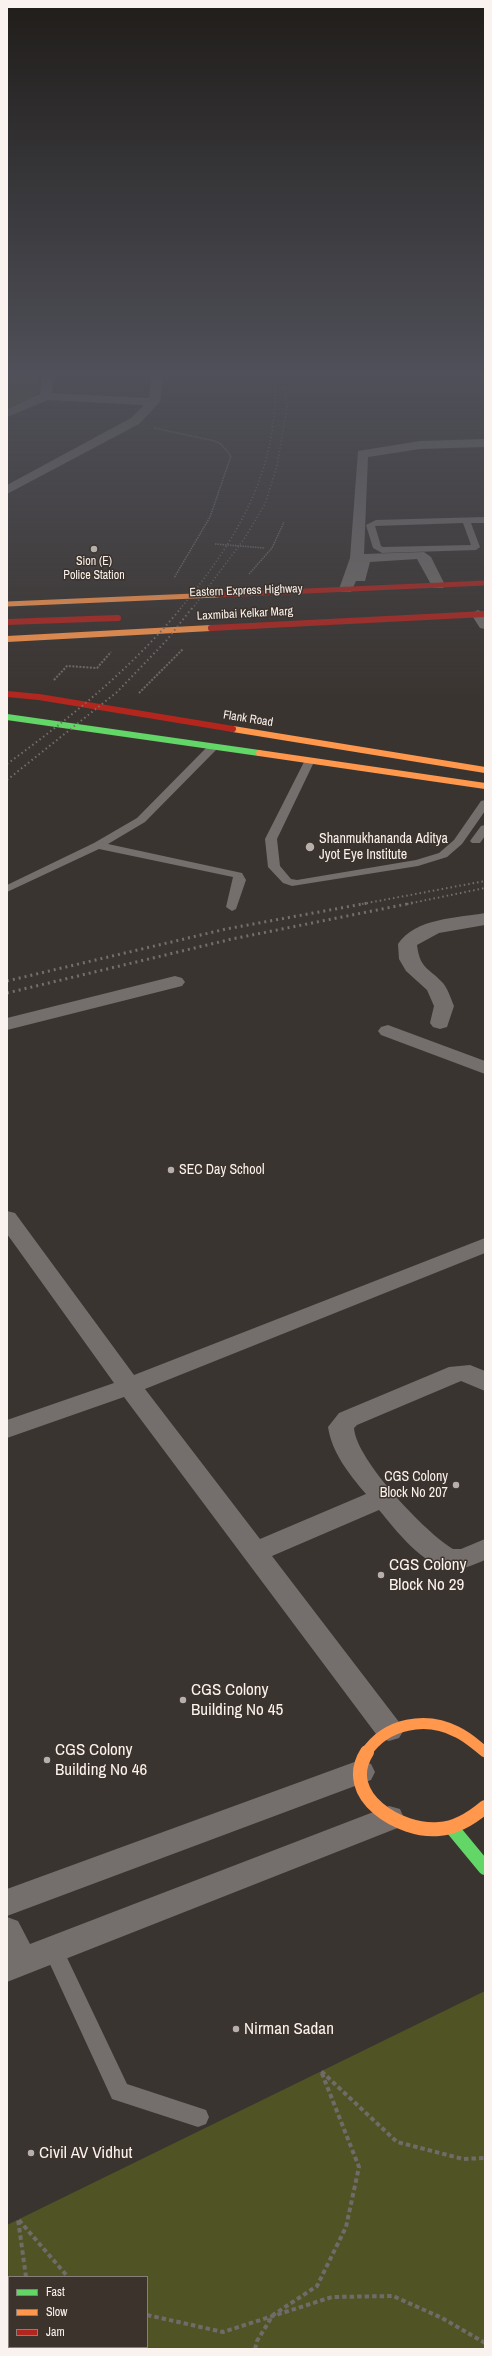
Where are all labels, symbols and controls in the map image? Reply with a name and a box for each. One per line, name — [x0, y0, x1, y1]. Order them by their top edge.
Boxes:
marker: Sion (E) Police Station — [89, 544, 99, 554]
place label: Sion (E) Police Station — [63, 555, 125, 583]
street label: Eastern Express Highway — [189, 582, 303, 600]
street label: Laxmibai Kelkar Marg — [197, 604, 293, 624]
street label: Flank Road — [222, 708, 274, 730]
place label: Shanmukhananda Aditya Jyot Eye Institute — [319, 831, 448, 864]
marker: Shanmukhananda Aditya Jyot Eye Institute — [304, 841, 316, 853]
place label: SEC Day School — [179, 1162, 264, 1178]
marker: SEC Day School — [166, 1165, 176, 1175]
place label: CGS Colony Block No 207 — [380, 1469, 448, 1502]
marker: CGS Colony Block No 207 — [451, 1480, 461, 1490]
place label: CGS Colony Block No 29 — [389, 1555, 466, 1595]
marker: CGS Colony Block No 29 — [376, 1570, 386, 1580]
place label: CGS Colony Building No 45 — [191, 1680, 283, 1720]
marker: CGS Colony Building No 45 — [178, 1695, 188, 1705]
place label: CGS Colony Building No 46 — [55, 1740, 147, 1780]
marker: CGS Colony Building No 46 — [42, 1755, 52, 1765]
place label: Nirman Sadan — [244, 2019, 334, 2039]
marker: Nirman Sadan — [231, 2024, 241, 2034]
place label: Civil AV Vidhut — [39, 2143, 132, 2163]
marker: Civil AV Vidhut — [26, 2148, 36, 2158]
legend — [8, 2276, 148, 2348]
text: Fast — [46, 2284, 65, 2300]
text: Slow — [46, 2304, 67, 2320]
text: Jam — [46, 2324, 65, 2340]

